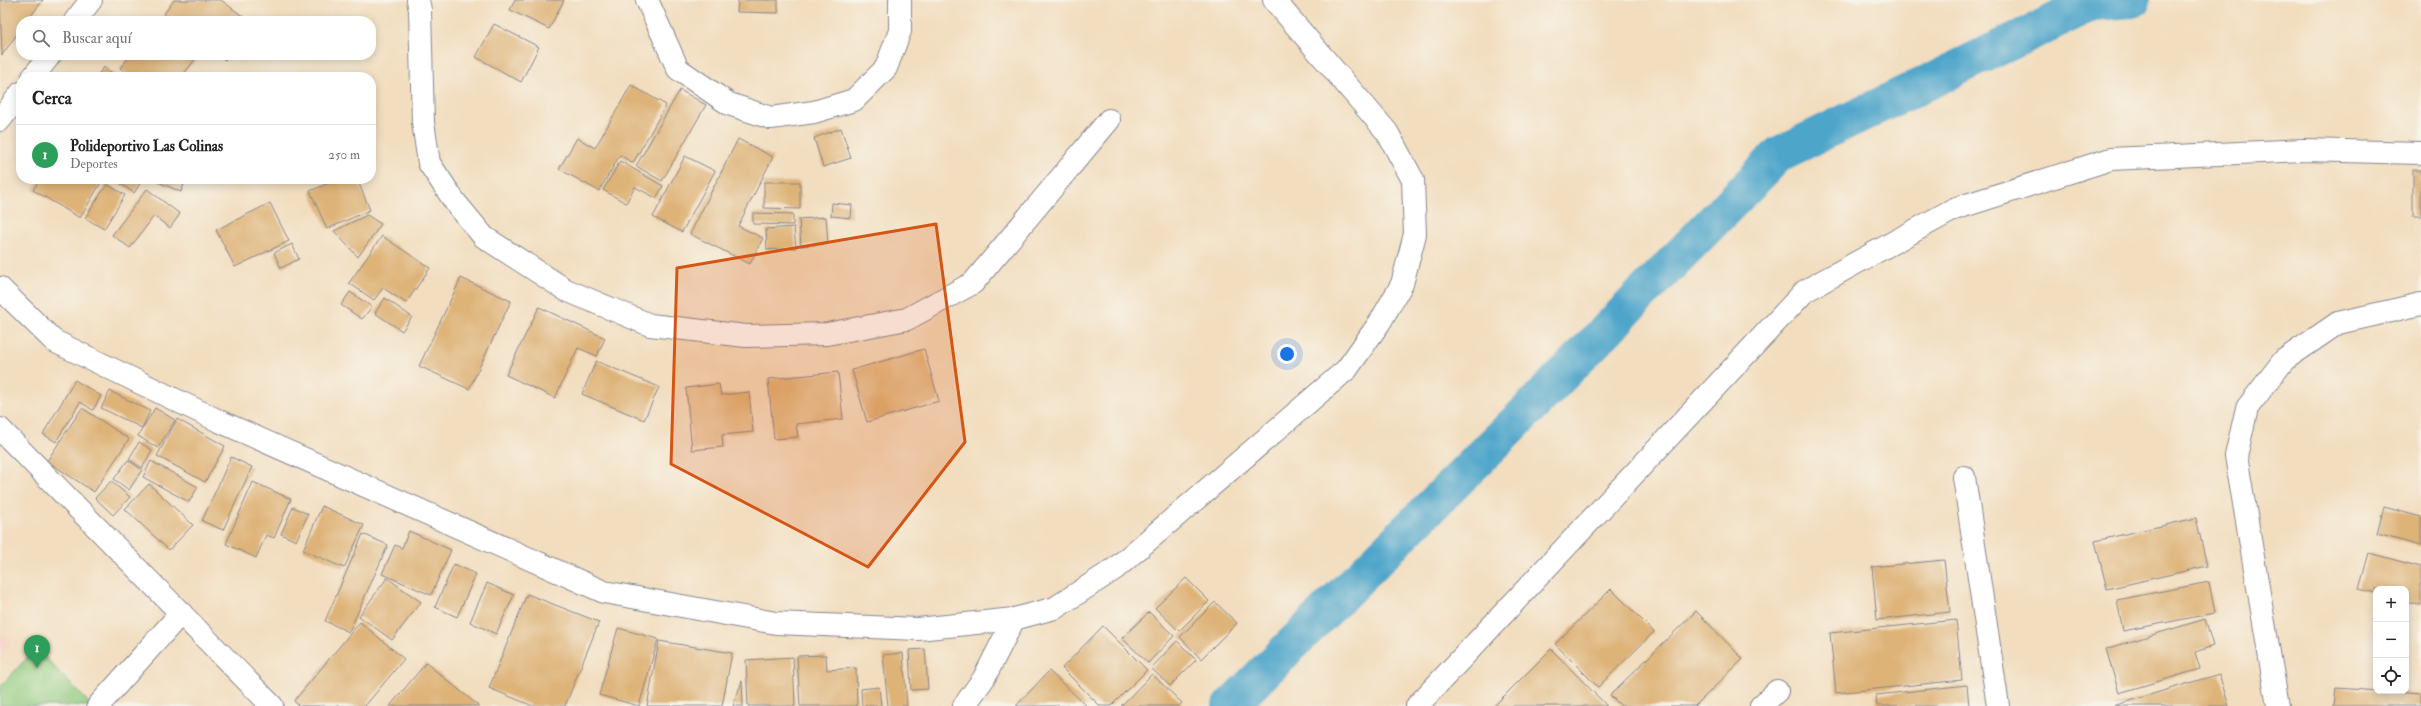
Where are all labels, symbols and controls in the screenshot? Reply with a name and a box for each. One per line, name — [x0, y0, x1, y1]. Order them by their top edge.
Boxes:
search box — [16, 16, 376, 60]
icon: search — [30, 27, 52, 49]
text: Buscar aquí — [62, 29, 131, 48]
text: Cerca — [32, 88, 72, 109]
text: Polideportivo Las Colinas — [70, 137, 223, 156]
text: 1 — [43, 147, 47, 163]
text: 250 m — [328, 147, 360, 163]
text: Deportes — [70, 156, 118, 172]
your location — [1277, 344, 1297, 364]
map controls — [2373, 586, 2409, 694]
button: + — [2373, 586, 2409, 622]
button: − — [2373, 622, 2409, 658]
pin: 1 — [24, 635, 50, 668]
button: locate — [2373, 658, 2409, 694]

